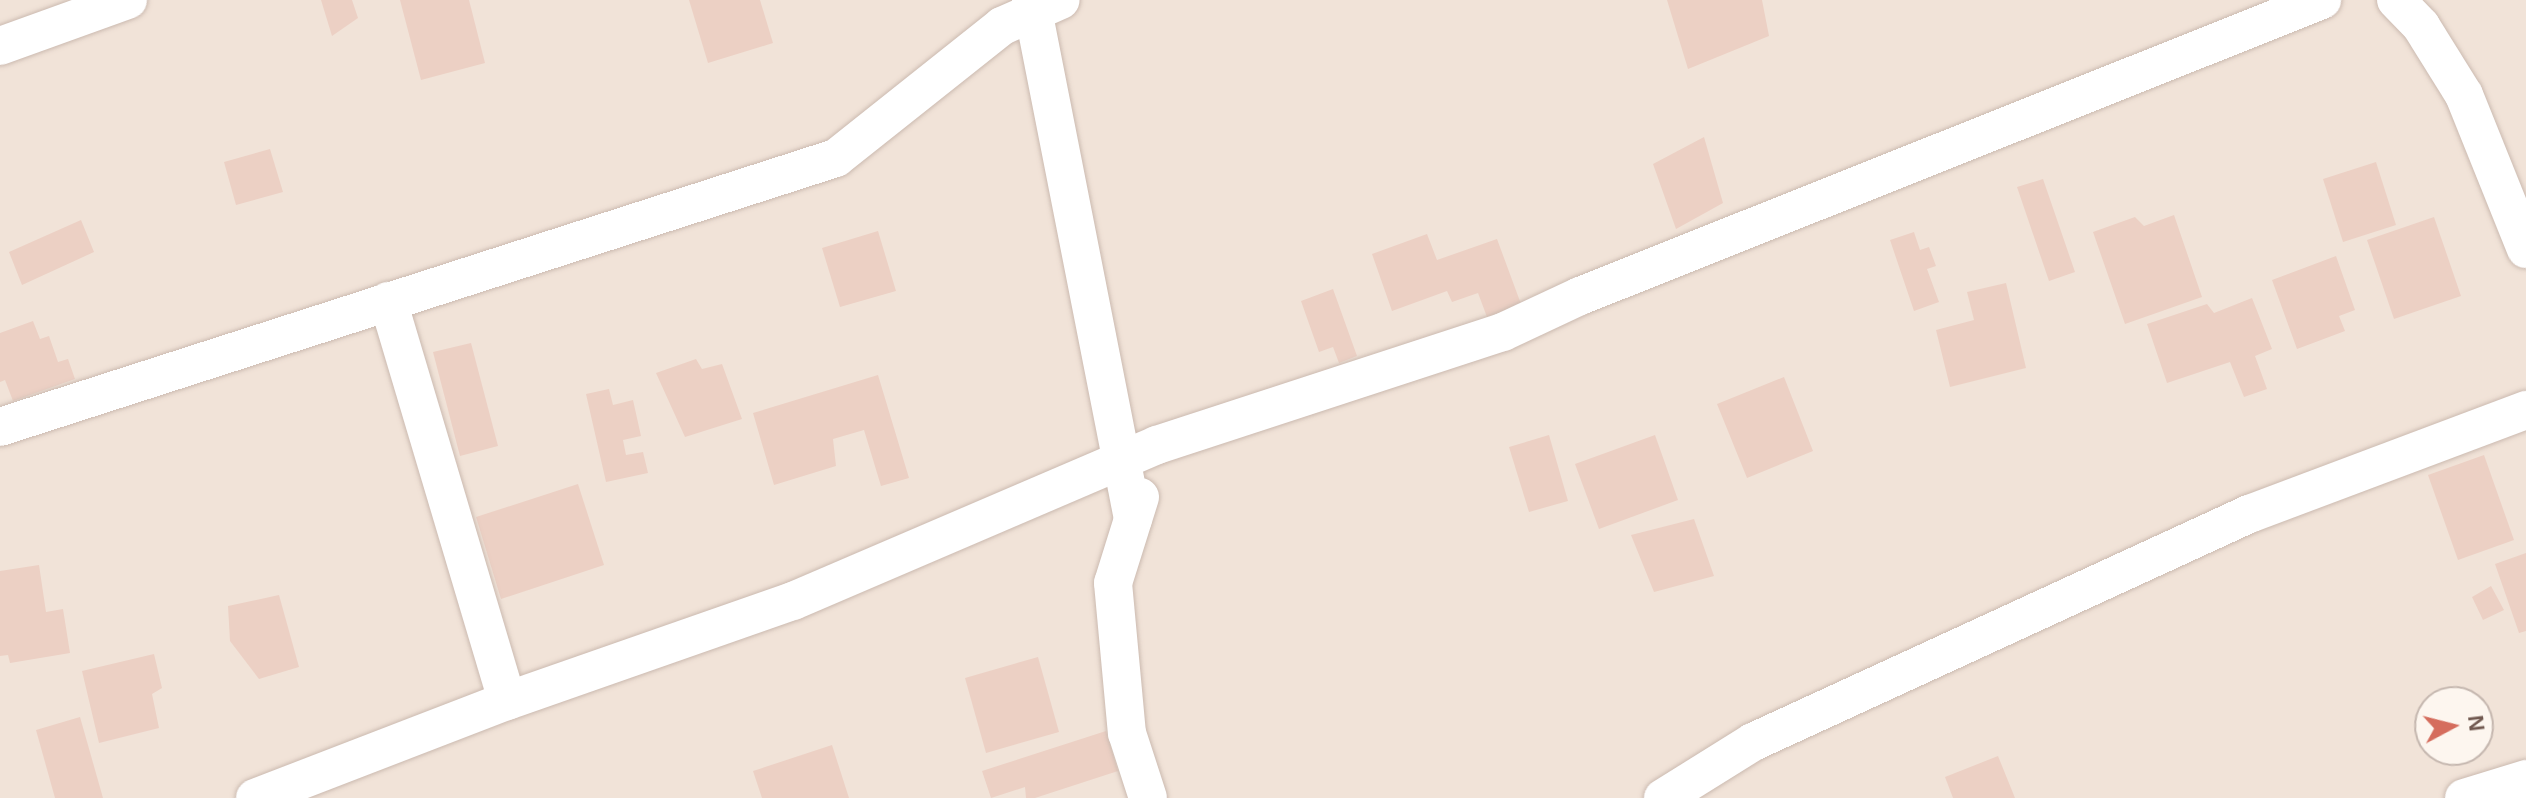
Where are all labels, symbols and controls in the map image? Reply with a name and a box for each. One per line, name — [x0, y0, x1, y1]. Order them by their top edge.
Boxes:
north arrow — [2414, 686, 2494, 766]
text: N — [2463, 714, 2490, 733]

